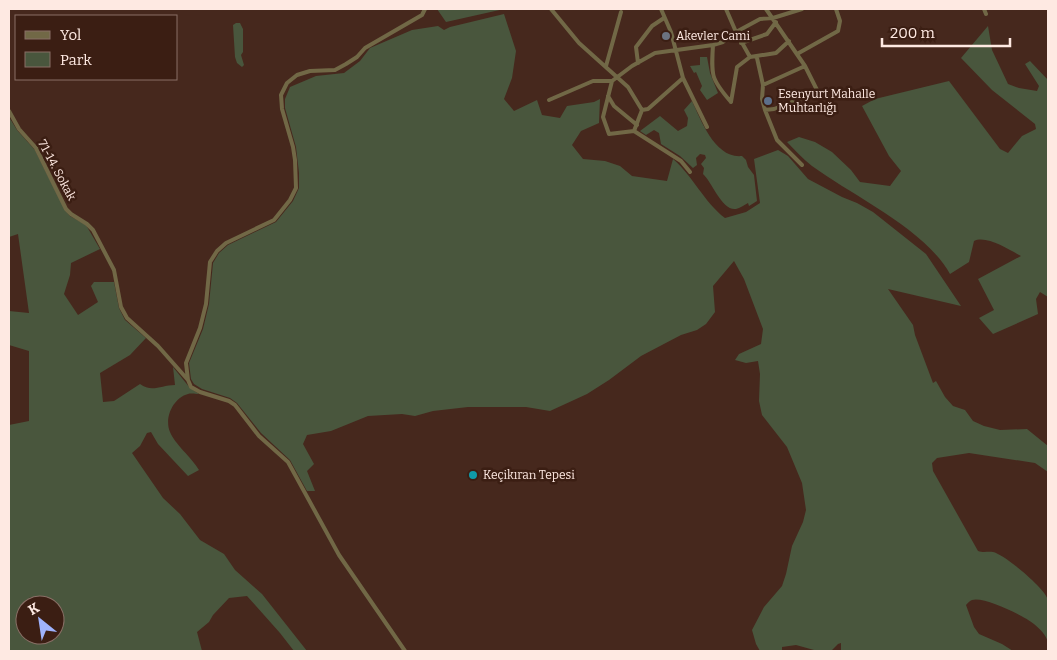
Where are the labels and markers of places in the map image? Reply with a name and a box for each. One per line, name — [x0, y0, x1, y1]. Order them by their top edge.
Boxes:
place label: Akevler Cami — [676, 29, 751, 43]
marker: Akevler Cami — [660, 30, 672, 42]
place label: Esenyurt Mahalle Muhtarlığı — [778, 87, 875, 115]
marker: Esenyurt Mahalle Muhtarlığı — [762, 95, 774, 107]
place label: Keçikıran Tepesi — [483, 468, 575, 482]
marker: Keçikıran Tepesi — [467, 469, 479, 481]

